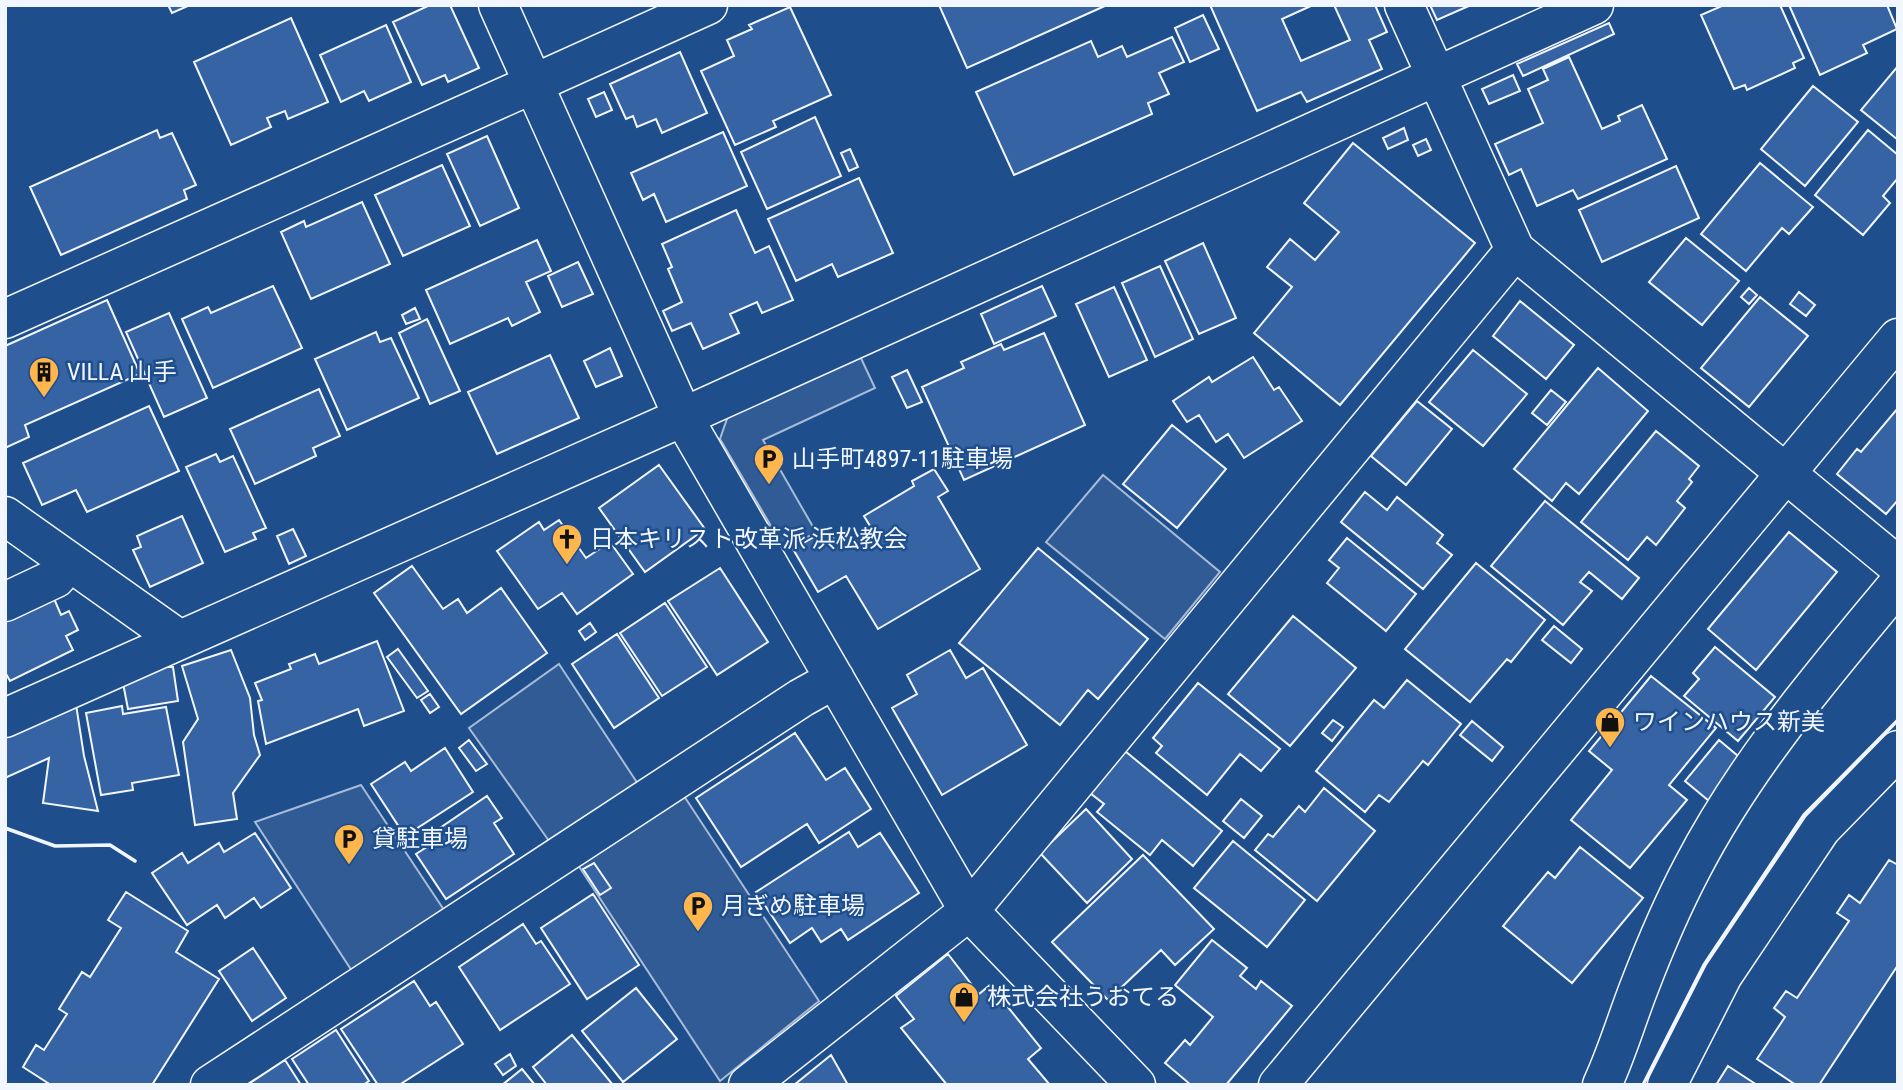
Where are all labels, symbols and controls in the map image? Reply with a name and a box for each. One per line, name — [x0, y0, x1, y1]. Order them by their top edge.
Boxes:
building icon: VILLA 山手 — [27, 355, 61, 399]
place label: VILLA 山手 — [67, 358, 177, 386]
parking icon: 山手町4897-11駐車場 — [752, 442, 786, 486]
place label: 山手町4897-11駐車場 — [792, 445, 1013, 473]
church icon: 日本キリスト改革派 浜松教会 — [550, 522, 584, 566]
place label: 日本キリスト改革派 浜松教会 — [590, 525, 908, 553]
shop icon: ワインハウス新美 — [1593, 705, 1627, 749]
place label: ワインハウス新美 — [1633, 708, 1825, 736]
parking icon: 貸駐車場 — [332, 822, 366, 866]
place label: 貸駐車場 — [372, 825, 468, 853]
parking icon: 月ぎめ駐車場 — [681, 889, 715, 933]
place label: 月ぎめ駐車場 — [721, 892, 865, 920]
shop icon: 株式会社うおてる — [947, 980, 981, 1024]
place label: 株式会社うおてる — [987, 983, 1179, 1011]

